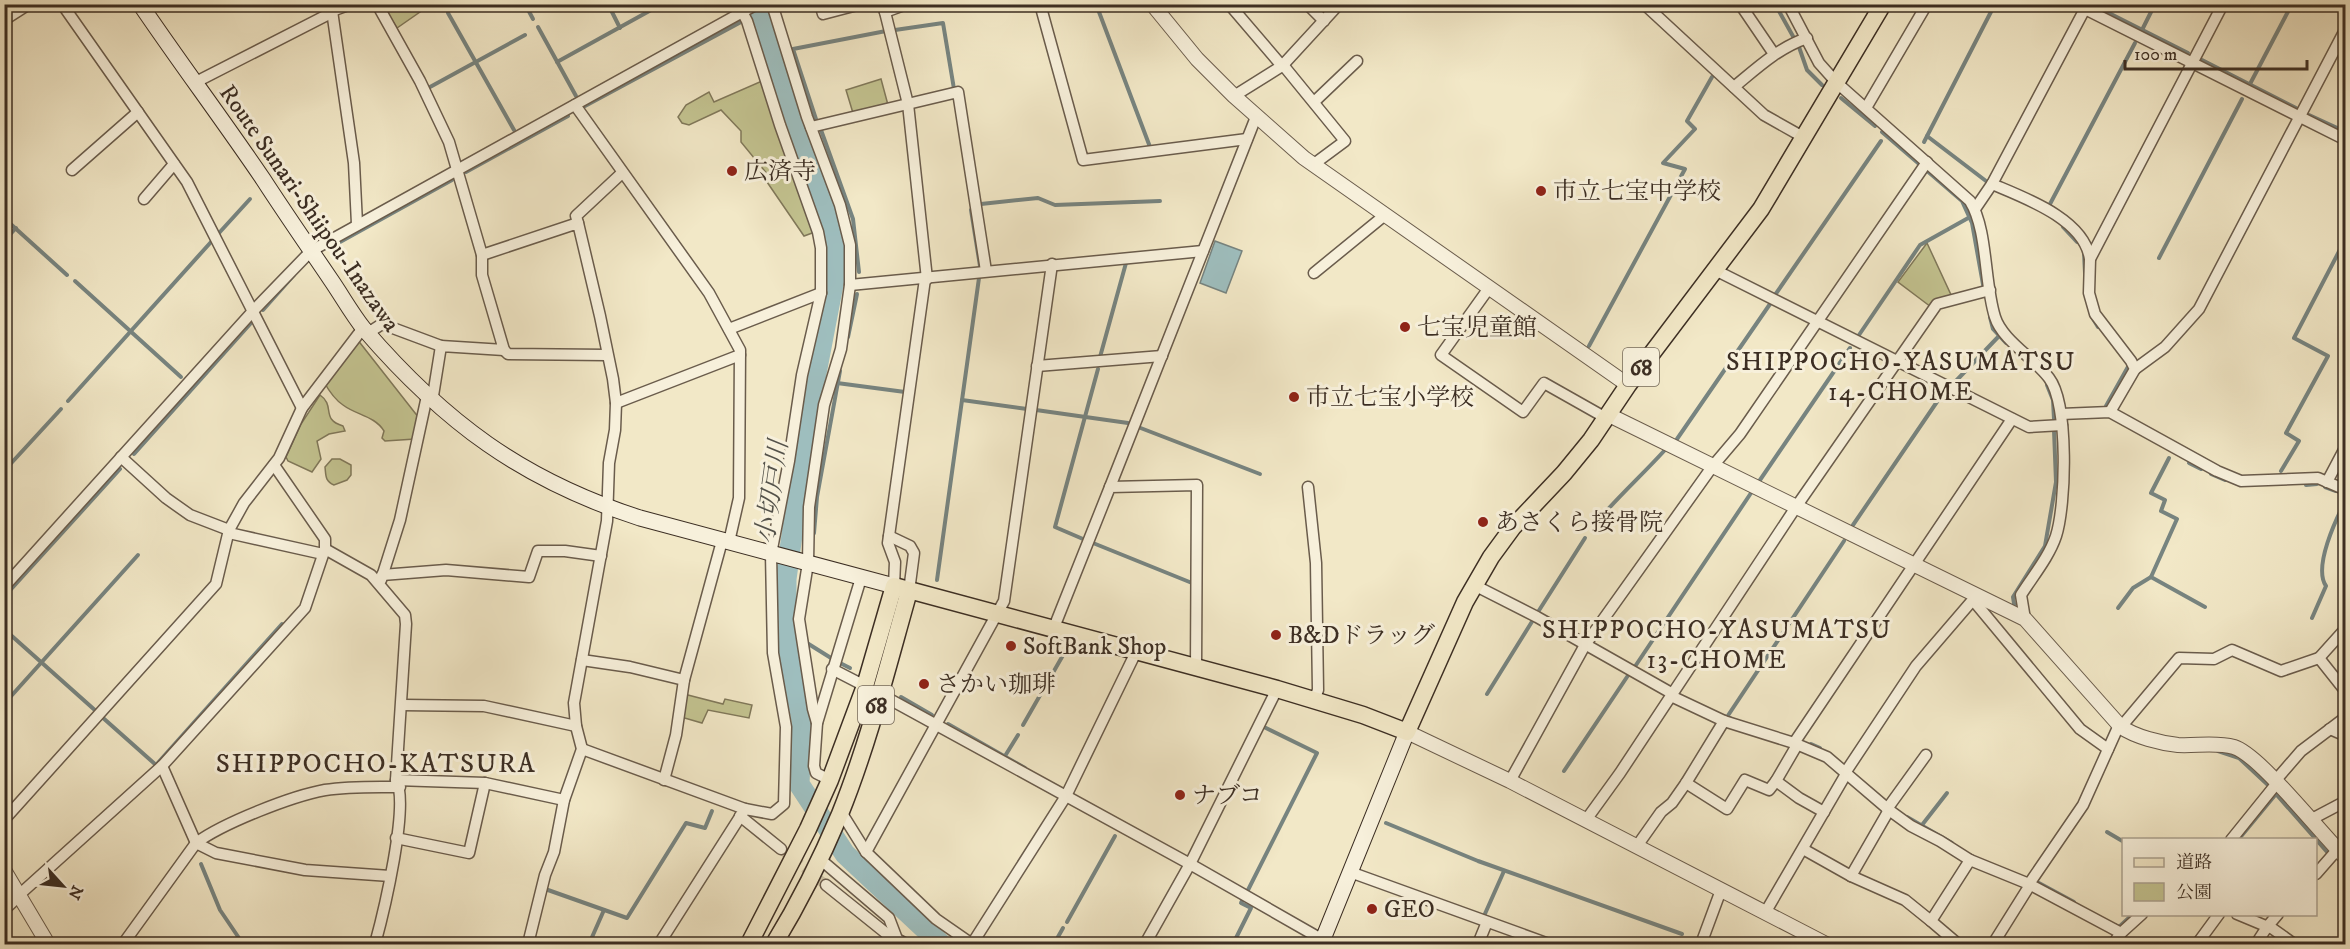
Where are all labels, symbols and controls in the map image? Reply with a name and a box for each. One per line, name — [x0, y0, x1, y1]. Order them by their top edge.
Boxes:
scale bar — [2125, 33, 2306, 71]
text: 100 m — [2134, 44, 2177, 66]
street label: Route Sunari-Shiipou-Inazawa — [212, 79, 407, 339]
place label: 広済寺 — [744, 157, 816, 187]
marker: 広済寺 — [725, 164, 739, 178]
place label: 市立七宝中学校 — [1553, 177, 1721, 207]
marker: 市立七宝中学校 — [1534, 184, 1548, 198]
place label: 七宝児童館 — [1417, 313, 1537, 343]
marker: 七宝児童館 — [1398, 320, 1412, 334]
district label: SHIPPOCHO-YASUMATSU 14-CHOME — [1726, 346, 2076, 409]
road number: 68 — [1623, 348, 1659, 386]
place label: 市立七宝小学校 — [1306, 383, 1474, 413]
marker: 市立七宝小学校 — [1287, 390, 1301, 404]
water label: 小切戸川 — [749, 435, 796, 546]
place label: あさくら接骨院 — [1495, 508, 1663, 538]
marker: あさくら接骨院 — [1476, 515, 1490, 529]
district label: SHIPPOCHO-YASUMATSU 13-CHOME — [1542, 614, 1892, 677]
place label: B&Dドラッグ — [1288, 621, 1435, 651]
marker: B&Dドラッグ — [1269, 628, 1283, 642]
place label: SoftBank Shop — [1023, 632, 1166, 662]
marker: SoftBank Shop — [1004, 639, 1018, 653]
place label: さかい珈琲 — [936, 670, 1056, 700]
marker: さかい珈琲 — [917, 677, 931, 691]
road number: 68 — [858, 686, 894, 724]
district label: SHIPPOCHO-KATSURA — [216, 747, 536, 781]
place label: ナブコ — [1192, 781, 1263, 811]
marker: ナブコ — [1173, 788, 1187, 802]
legend — [2122, 838, 2317, 916]
text: 道路 — [2176, 852, 2212, 874]
north arrow — [33, 856, 93, 916]
text: N — [64, 882, 87, 903]
text: 公園 — [2176, 882, 2212, 904]
place label: GEO — [1384, 895, 1435, 925]
marker: GEO — [1365, 902, 1379, 916]

